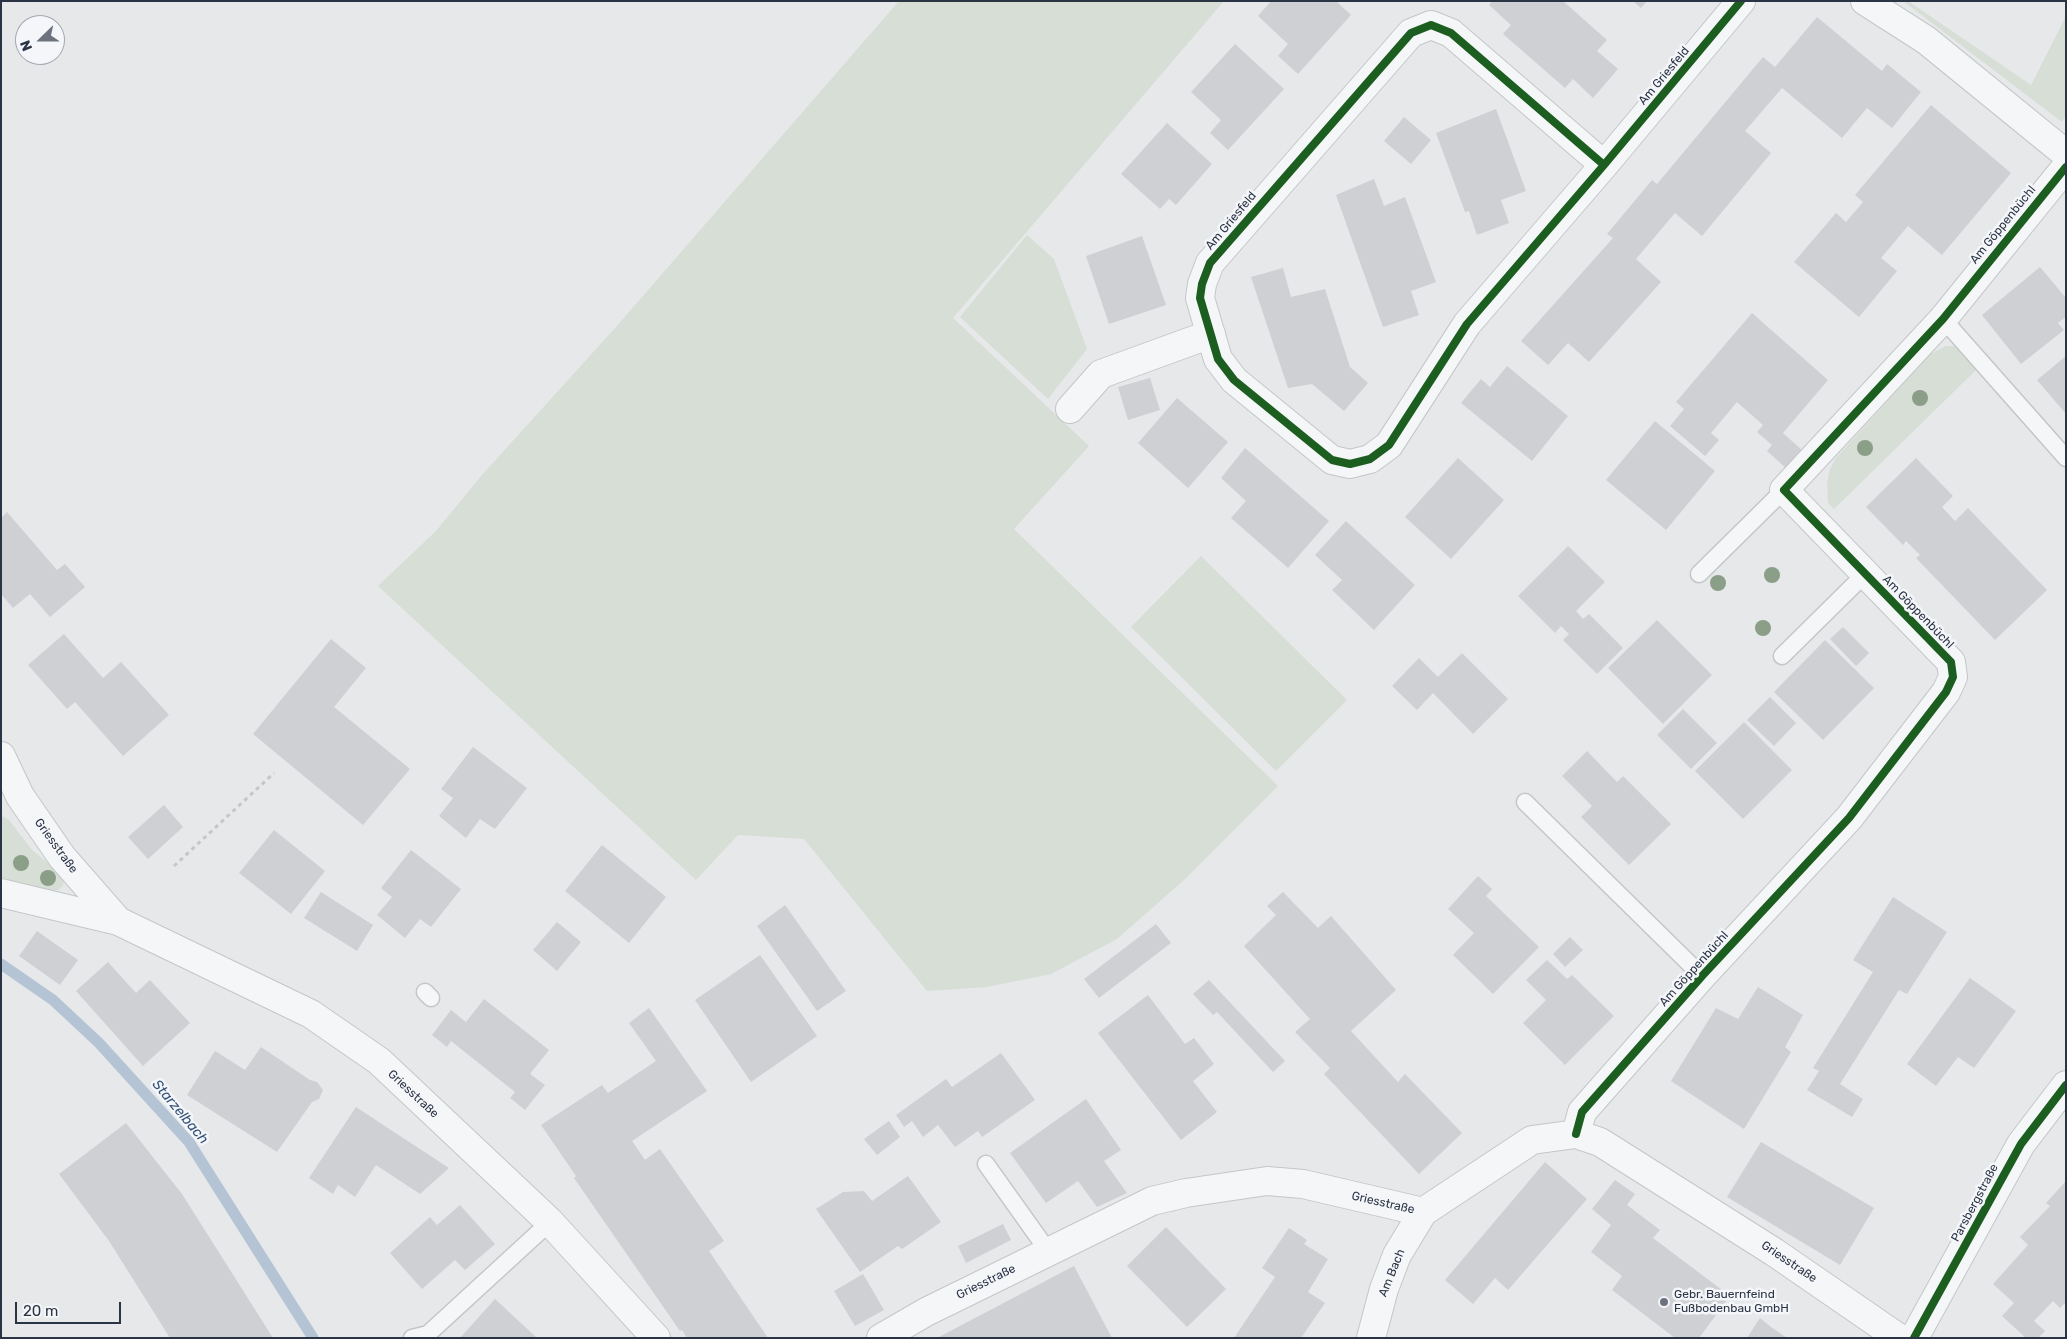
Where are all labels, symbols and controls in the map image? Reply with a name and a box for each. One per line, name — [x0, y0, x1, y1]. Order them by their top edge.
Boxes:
north arrow — [15, 15, 65, 65]
text: N — [17, 38, 36, 53]
street label: Am Griesfeld — [1636, 44, 1692, 108]
street label: Am Göppenbüchl — [1967, 183, 2039, 267]
street label: Am Griesfeld — [1203, 189, 1259, 253]
street label: Am Göppenbüchl — [1879, 572, 1957, 652]
street label: Griesstraße — [31, 816, 81, 876]
street label: Am Göppenbüchl — [1656, 928, 1732, 1010]
street label: Griesstraße — [385, 1067, 441, 1121]
water label: Starzelbach — [148, 1076, 212, 1148]
street label: Parsbergstraße — [1948, 1162, 2002, 1244]
street label: Griesstraße — [1350, 1189, 1416, 1217]
street label: Griesstraße — [1758, 1238, 1820, 1286]
street label: Am Bach — [1376, 1247, 1408, 1299]
street label: Griesstraße — [954, 1261, 1018, 1303]
place label: Gebr. Bauernfeind Fußbodenbau GmbH — [1674, 1288, 1789, 1316]
scale bar — [18, 1292, 124, 1324]
marker: Gebr. Bauernfeind Fußbodenbau GmbH — [1658, 1296, 1670, 1308]
text: 20 m — [23, 1302, 58, 1320]

